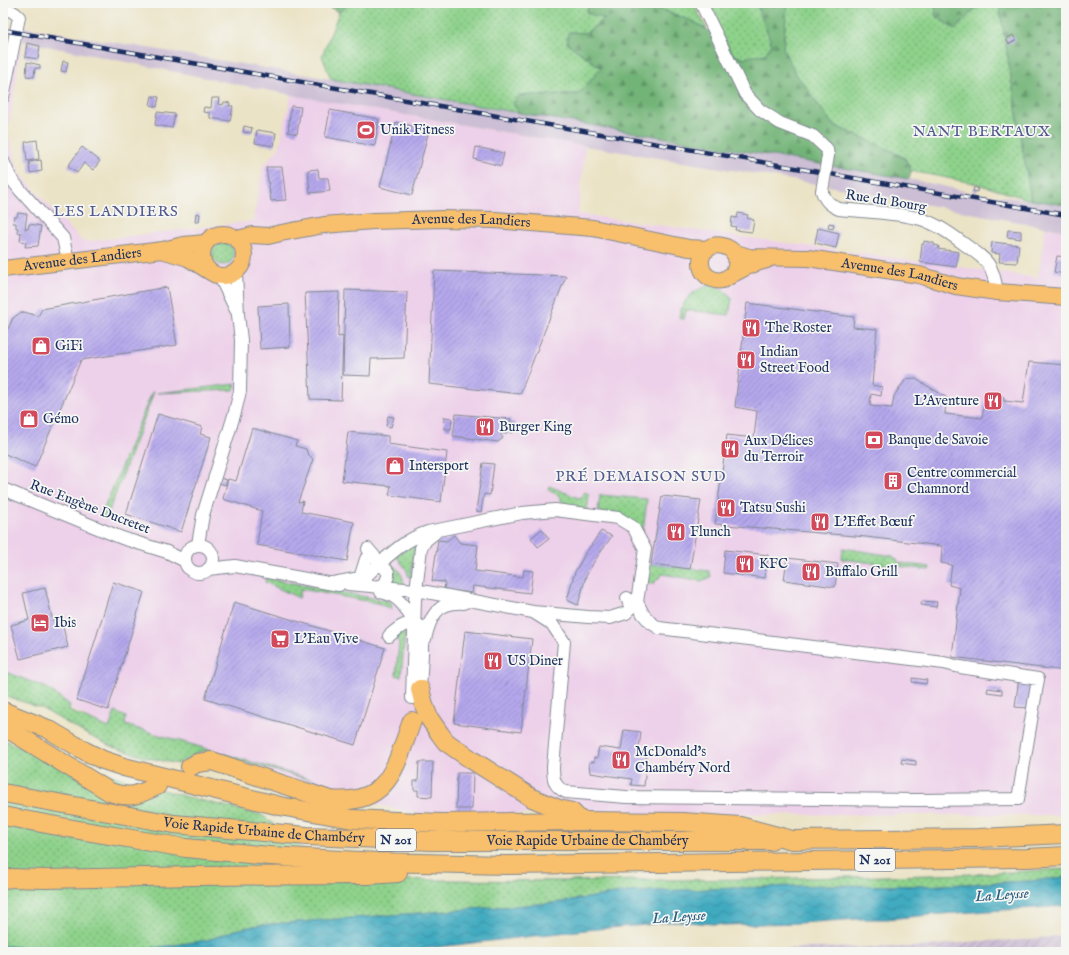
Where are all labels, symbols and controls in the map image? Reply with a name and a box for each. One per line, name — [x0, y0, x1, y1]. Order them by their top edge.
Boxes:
sports icon: Unik Fitness — [355, 119, 377, 141]
place label: Unik Fitness — [380, 121, 454, 139]
district label: NANT BERTAUX — [913, 122, 1051, 141]
street label: Rue du Bourg — [844, 186, 928, 216]
district label: LES LANDIERS — [53, 202, 179, 221]
street label: Avenue des Landiers — [410, 210, 531, 232]
street label: Avenue des Landiers — [21, 244, 143, 276]
street label: Avenue des Landiers — [839, 254, 960, 295]
restaurant icon: The Roster — [740, 317, 762, 339]
place label: The Roster — [765, 319, 832, 337]
shop icon: GiFi — [30, 335, 52, 357]
place label: GiFi — [55, 337, 83, 355]
place label: Indian Street Food — [760, 343, 830, 377]
restaurant icon: Indian Street Food — [735, 349, 757, 371]
restaurant icon: L'Aventure — [982, 390, 1004, 412]
place label: L'Aventure — [914, 392, 980, 410]
shop icon: Gémo — [18, 408, 40, 430]
place label: Gémo — [43, 410, 79, 428]
restaurant icon: Burger King — [474, 416, 496, 438]
place label: Burger King — [499, 418, 572, 436]
bank icon: Banque de Savoie — [863, 429, 885, 451]
place label: Banque de Savoie — [888, 431, 989, 449]
place label: Aux Délices du Terroir — [743, 432, 813, 466]
restaurant icon: Aux Délices du Terroir — [719, 438, 741, 460]
shop icon: Intersport — [384, 455, 406, 477]
place label: Intersport — [409, 457, 469, 475]
place label: Centre commercial Chamnord — [907, 464, 1017, 498]
district label: PRÉ DEMAISON SUD — [555, 467, 727, 486]
building icon: Centre commercial Chamnord — [882, 470, 904, 492]
street label: Rue Eugène Ducretet — [27, 476, 153, 538]
restaurant icon: Tatsu Sushi — [715, 497, 737, 519]
place label: Tatsu Sushi — [740, 499, 806, 517]
restaurant icon: L'Effet Bœuf — [809, 511, 831, 533]
place label: L'Effet Bœuf — [834, 513, 916, 531]
restaurant icon: Flunch — [665, 521, 687, 543]
place label: Flunch — [690, 523, 731, 541]
restaurant icon: KFC — [734, 553, 756, 575]
place label: KFC — [759, 555, 788, 573]
restaurant icon: Buffalo Grill — [800, 561, 822, 583]
place label: Buffalo Grill — [825, 563, 898, 581]
hotel icon: Ibis — [29, 612, 51, 634]
place label: Ibis — [54, 614, 76, 632]
supermarket icon: L'Eau Vive — [269, 628, 291, 650]
place label: L'Eau Vive — [294, 630, 359, 648]
restaurant icon: US Diner — [482, 650, 504, 672]
place label: US Diner — [507, 652, 563, 670]
place label: McDonald's Chambéry Nord — [635, 743, 731, 777]
restaurant icon: McDonald's Chambéry Nord — [610, 749, 632, 771]
street label: Voie Rapide Urbaine de Chambéry — [161, 813, 365, 847]
road number: N 201 — [376, 829, 416, 851]
street label: Voie Rapide Urbaine de Chambéry — [485, 832, 689, 850]
road number: N 201 — [855, 849, 895, 871]
water label: La Leysse — [974, 884, 1029, 906]
water label: La Leysse — [651, 906, 706, 928]

